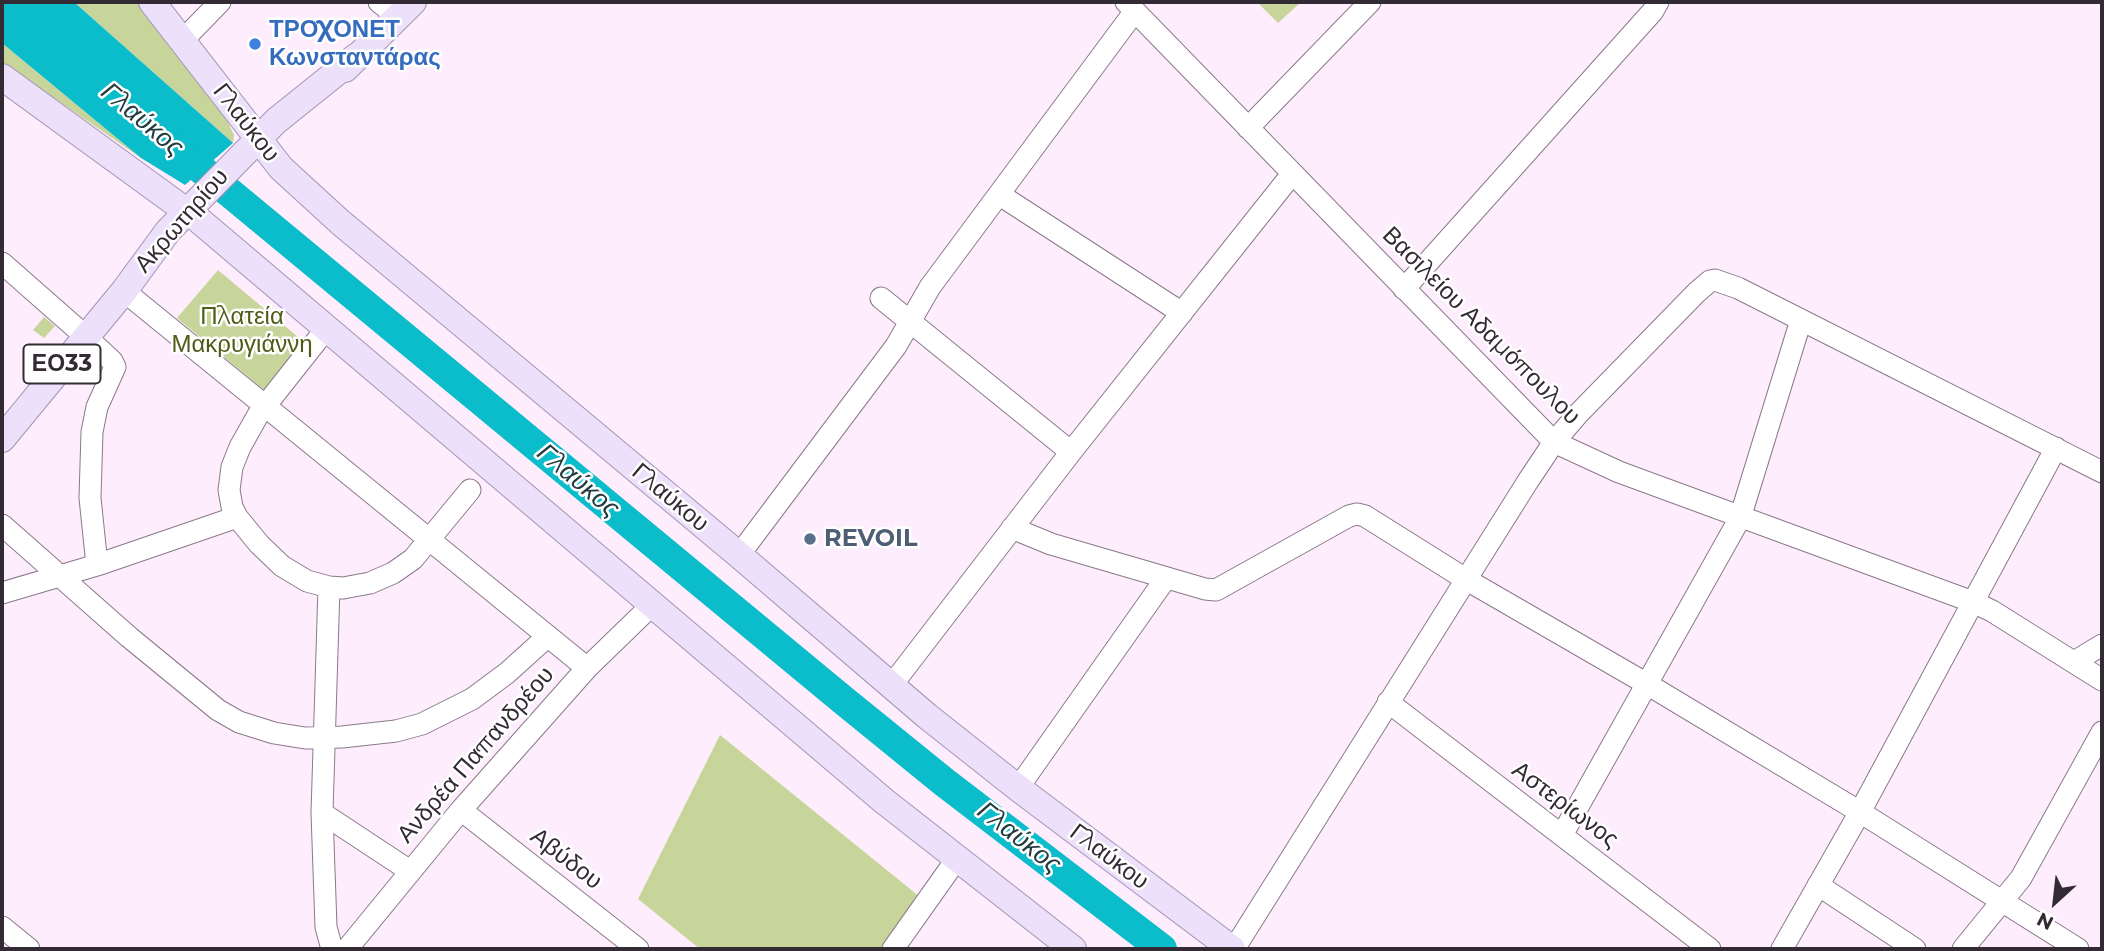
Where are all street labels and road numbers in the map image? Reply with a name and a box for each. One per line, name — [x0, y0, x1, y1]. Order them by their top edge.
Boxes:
street label: Γλαύκου — [207, 78, 285, 168]
street label: Ακρωτηρίου — [129, 163, 235, 279]
street label: Βασιλείου Αδαμόπουλου — [1376, 221, 1586, 431]
road number: ΕΟ33 — [24, 344, 100, 384]
street label: Γλαύκου — [626, 458, 714, 538]
street label: Ανδρέα Παπανδρέου — [392, 661, 560, 849]
street label: Αστερίωνος — [1506, 756, 1624, 854]
street label: Γλαύκου — [1064, 818, 1154, 896]
street label: Αβύδου — [525, 822, 607, 896]

